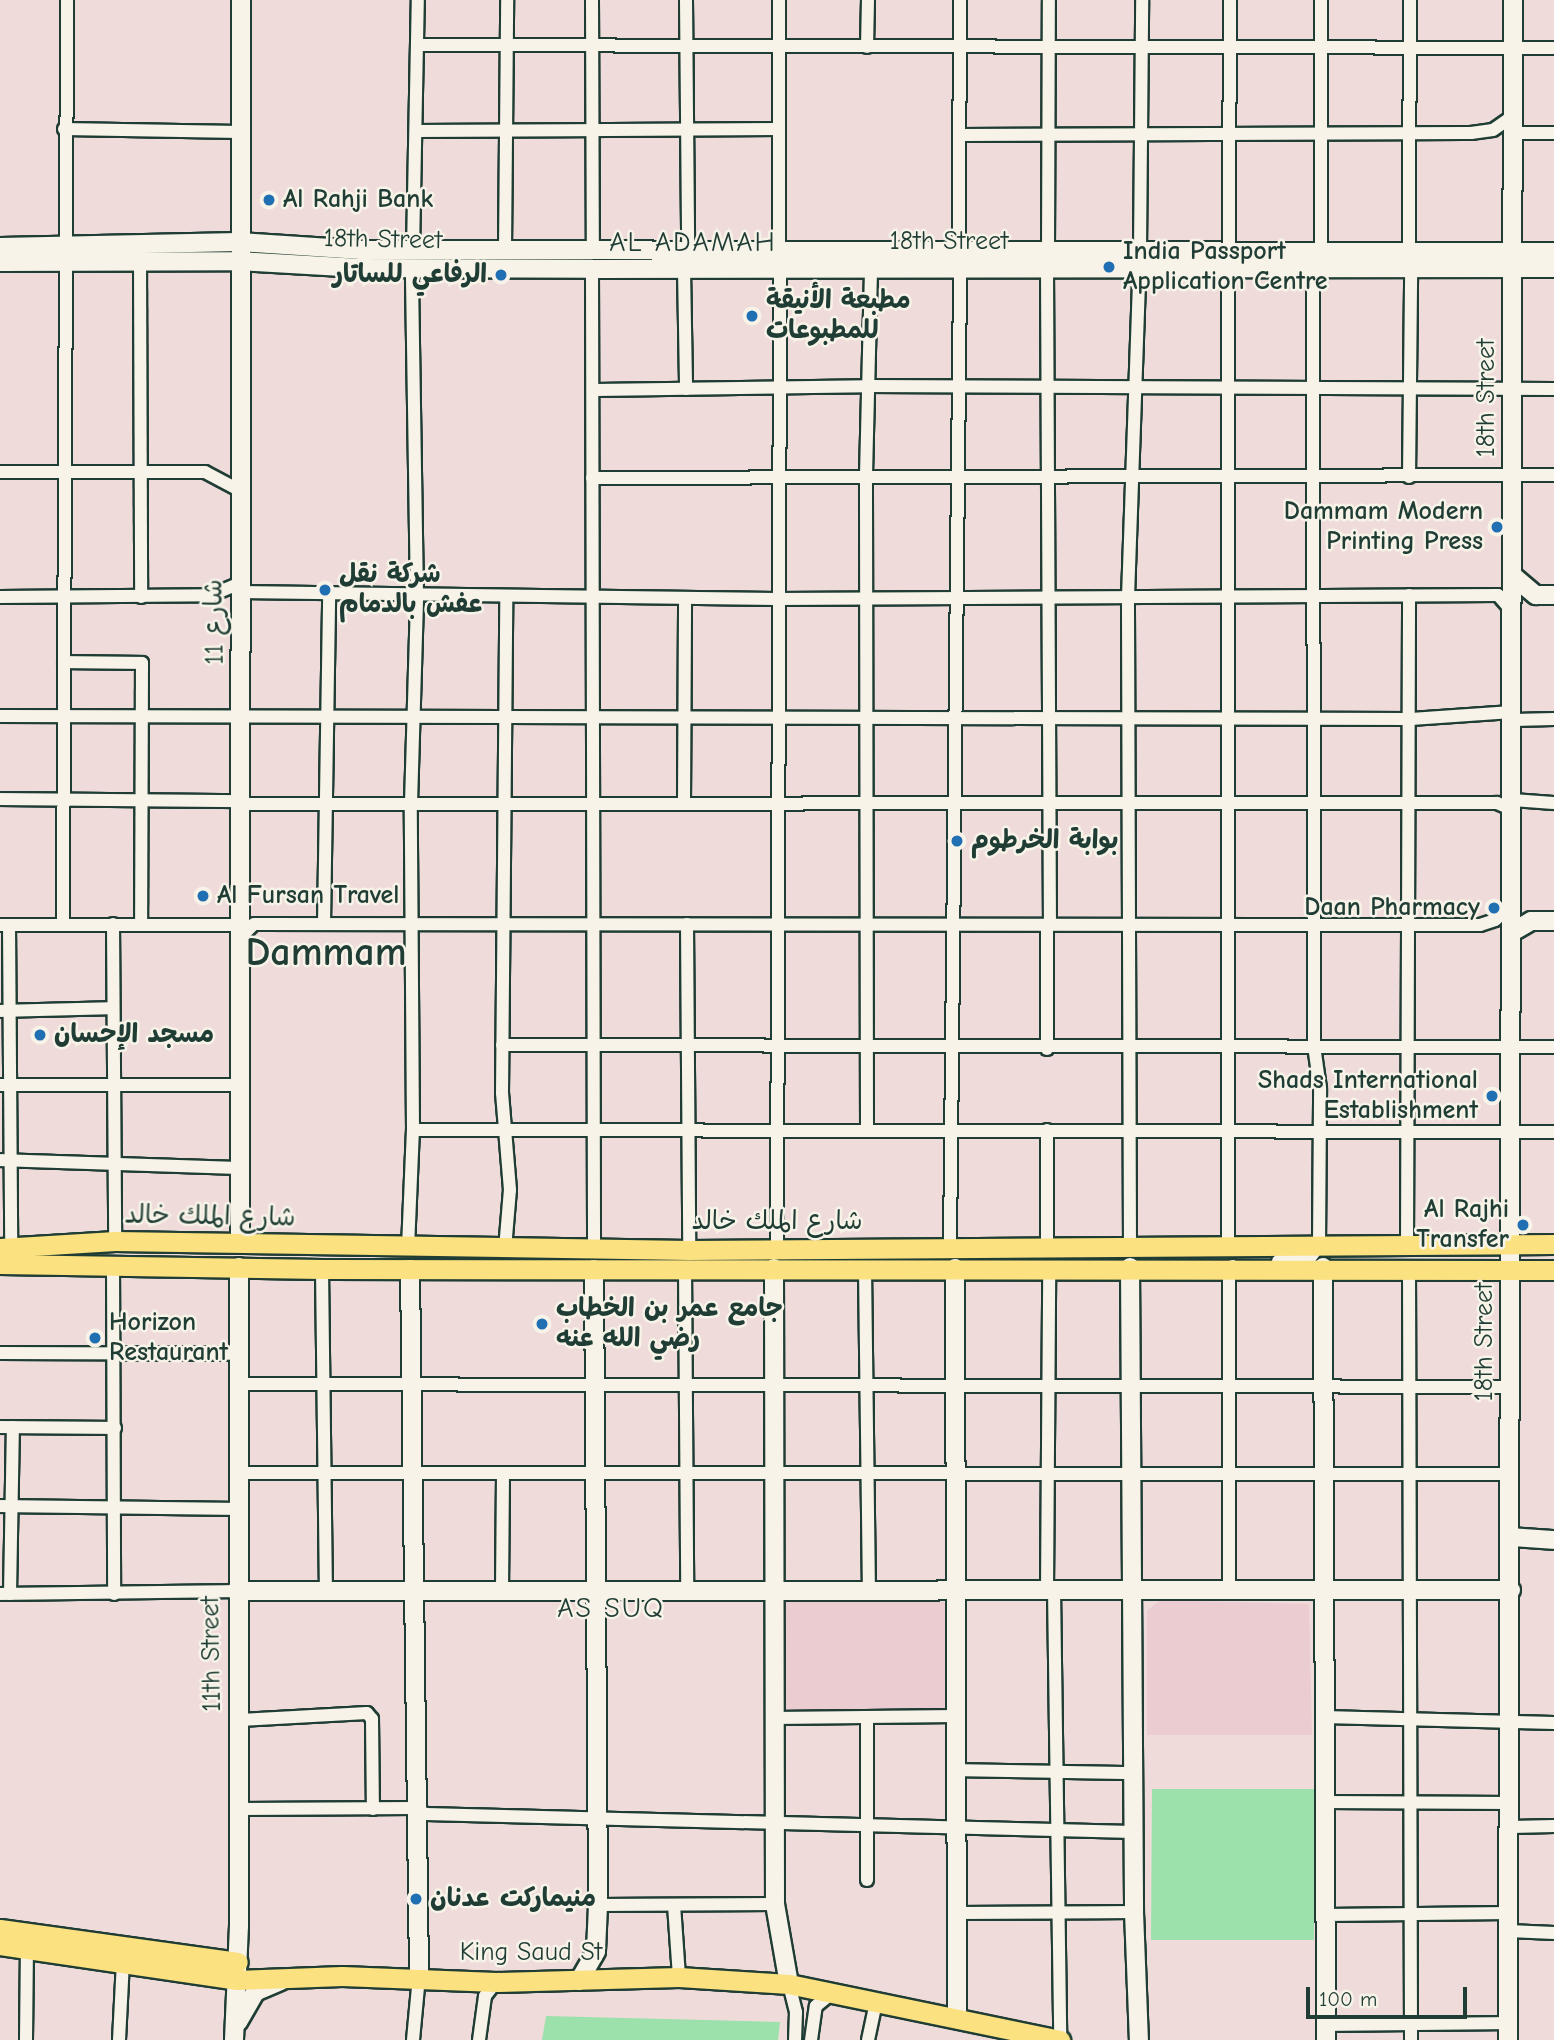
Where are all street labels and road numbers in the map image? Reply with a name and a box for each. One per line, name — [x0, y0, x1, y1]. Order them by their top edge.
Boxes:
street label: 18th Street — [323, 223, 443, 257]
street label: 18th Street — [890, 226, 1008, 258]
street label: 18th Street — [1471, 339, 1503, 457]
street label: شارع 11 — [199, 579, 231, 665]
street label: شارع الملك خالد — [124, 1200, 296, 1234]
street label: شارع الملك خالد — [691, 1206, 863, 1238]
street label: 18th Street — [1469, 1283, 1501, 1401]
street label: 11th Street — [195, 1596, 229, 1712]
street label: King Saud St — [460, 1937, 602, 1969]

